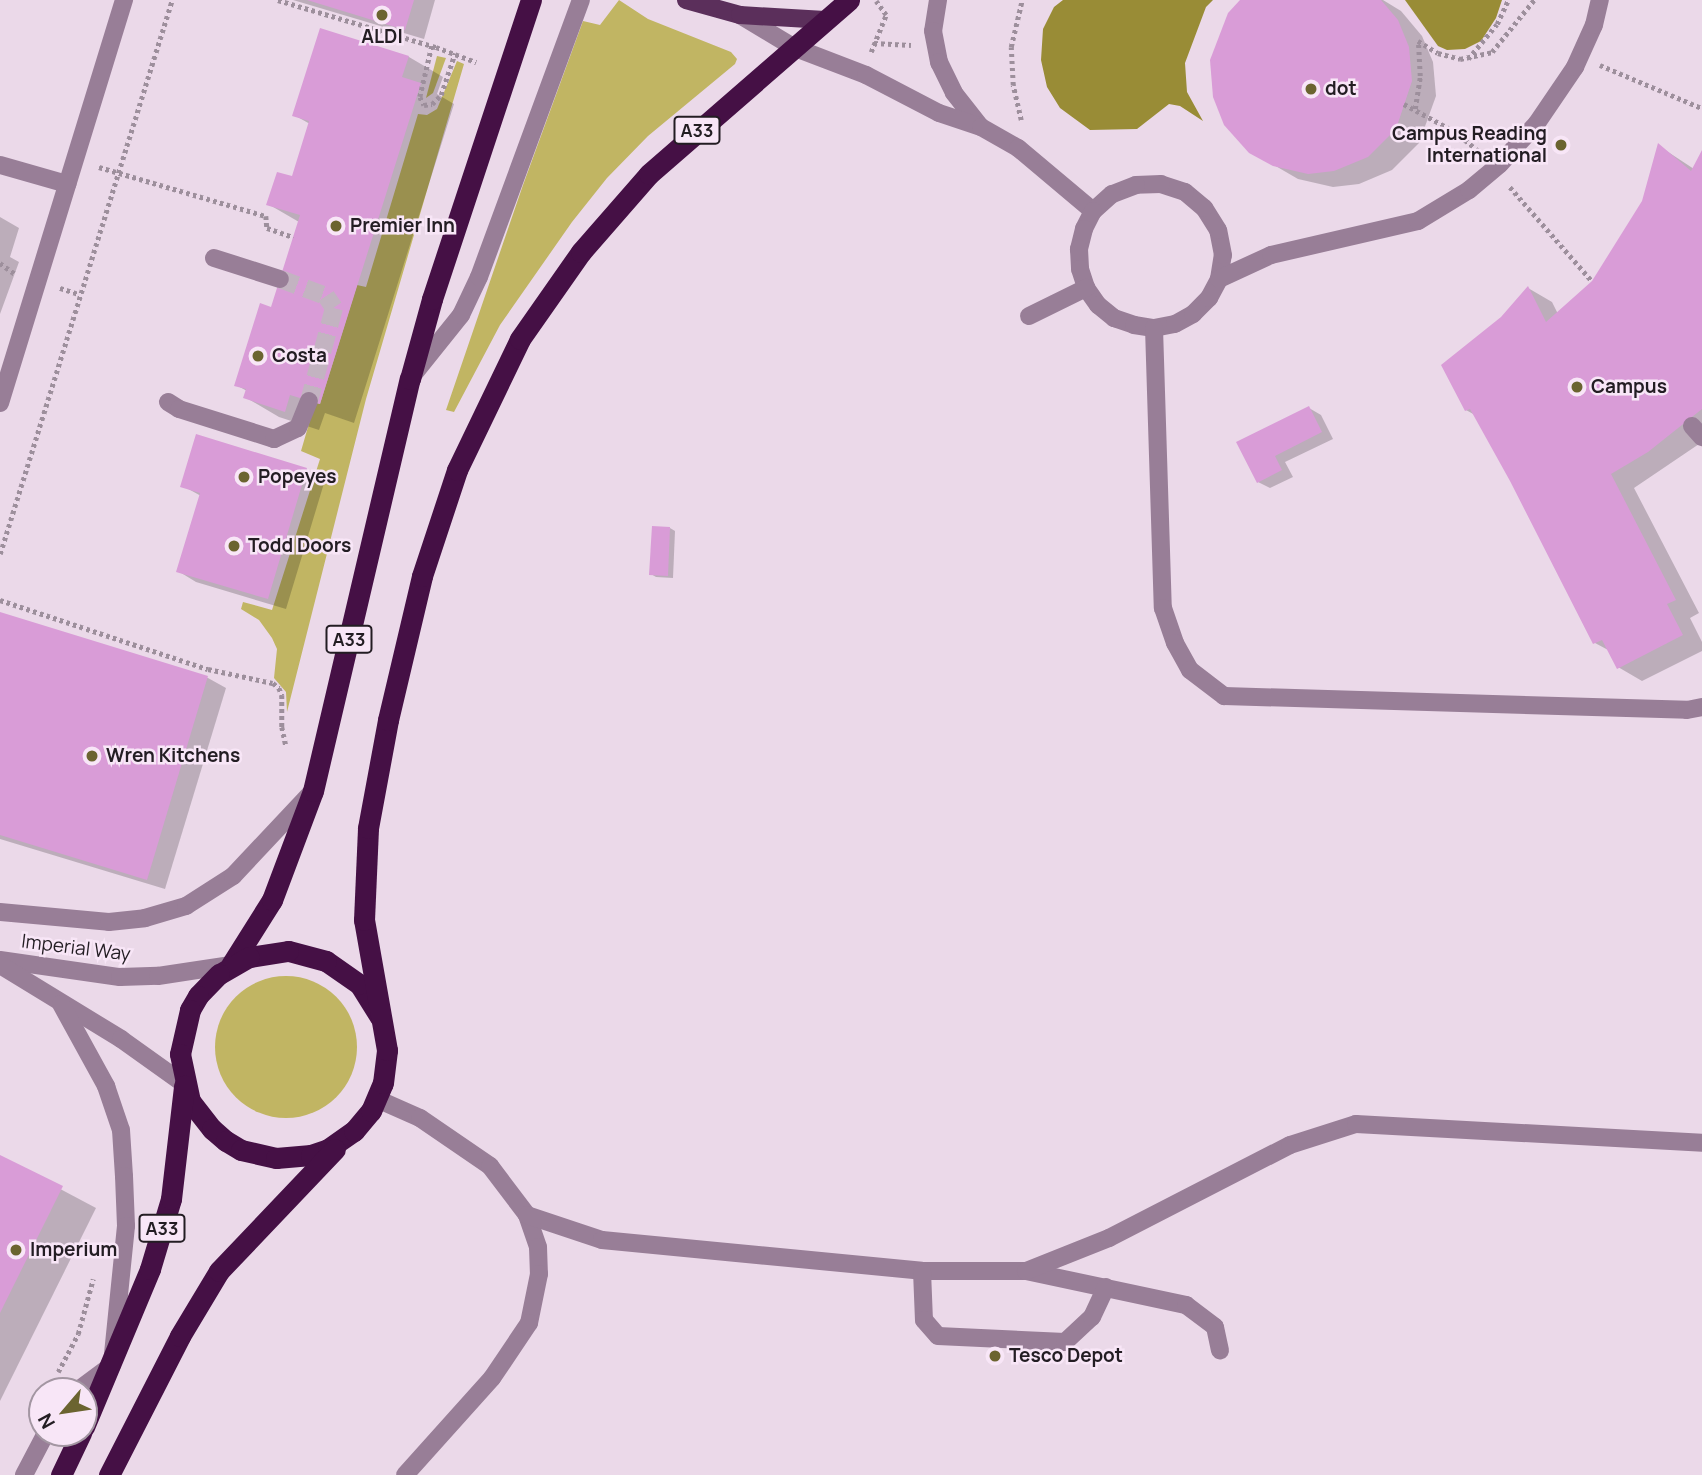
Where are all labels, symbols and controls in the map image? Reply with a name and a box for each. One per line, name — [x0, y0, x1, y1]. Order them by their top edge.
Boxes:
marker: ALDI — [374, 7, 390, 23]
place label: ALDI — [361, 26, 403, 48]
place label: dot — [1325, 78, 1357, 100]
marker: dot — [1303, 81, 1319, 97]
road number: A33 — [672, 116, 722, 145]
place label: Campus Reading International — [1392, 123, 1547, 167]
marker: Campus Reading International — [1553, 137, 1569, 153]
place label: Premier Inn — [350, 215, 455, 237]
marker: Premier Inn — [328, 218, 344, 234]
place label: Costa — [272, 345, 327, 367]
marker: Costa — [250, 348, 266, 364]
place label: Campus — [1591, 376, 1667, 398]
marker: Campus — [1569, 379, 1585, 395]
place label: Popeyes — [258, 466, 337, 488]
marker: Popeyes — [236, 469, 252, 485]
place label: Todd Doors — [248, 535, 351, 557]
marker: Todd Doors — [226, 538, 242, 554]
road number: A33 — [324, 624, 374, 654]
place label: Wren Kitchens — [106, 745, 240, 767]
marker: Wren Kitchens — [84, 748, 100, 764]
street label: Imperial Way — [20, 930, 132, 966]
road number: A33 — [138, 1213, 186, 1242]
place label: Imperium — [30, 1239, 117, 1261]
marker: Imperium — [8, 1242, 24, 1258]
place label: Tesco Depot — [1009, 1345, 1123, 1367]
marker: Tesco Depot — [987, 1348, 1003, 1364]
north arrow — [28, 1377, 98, 1447]
text: N — [32, 1409, 61, 1433]

